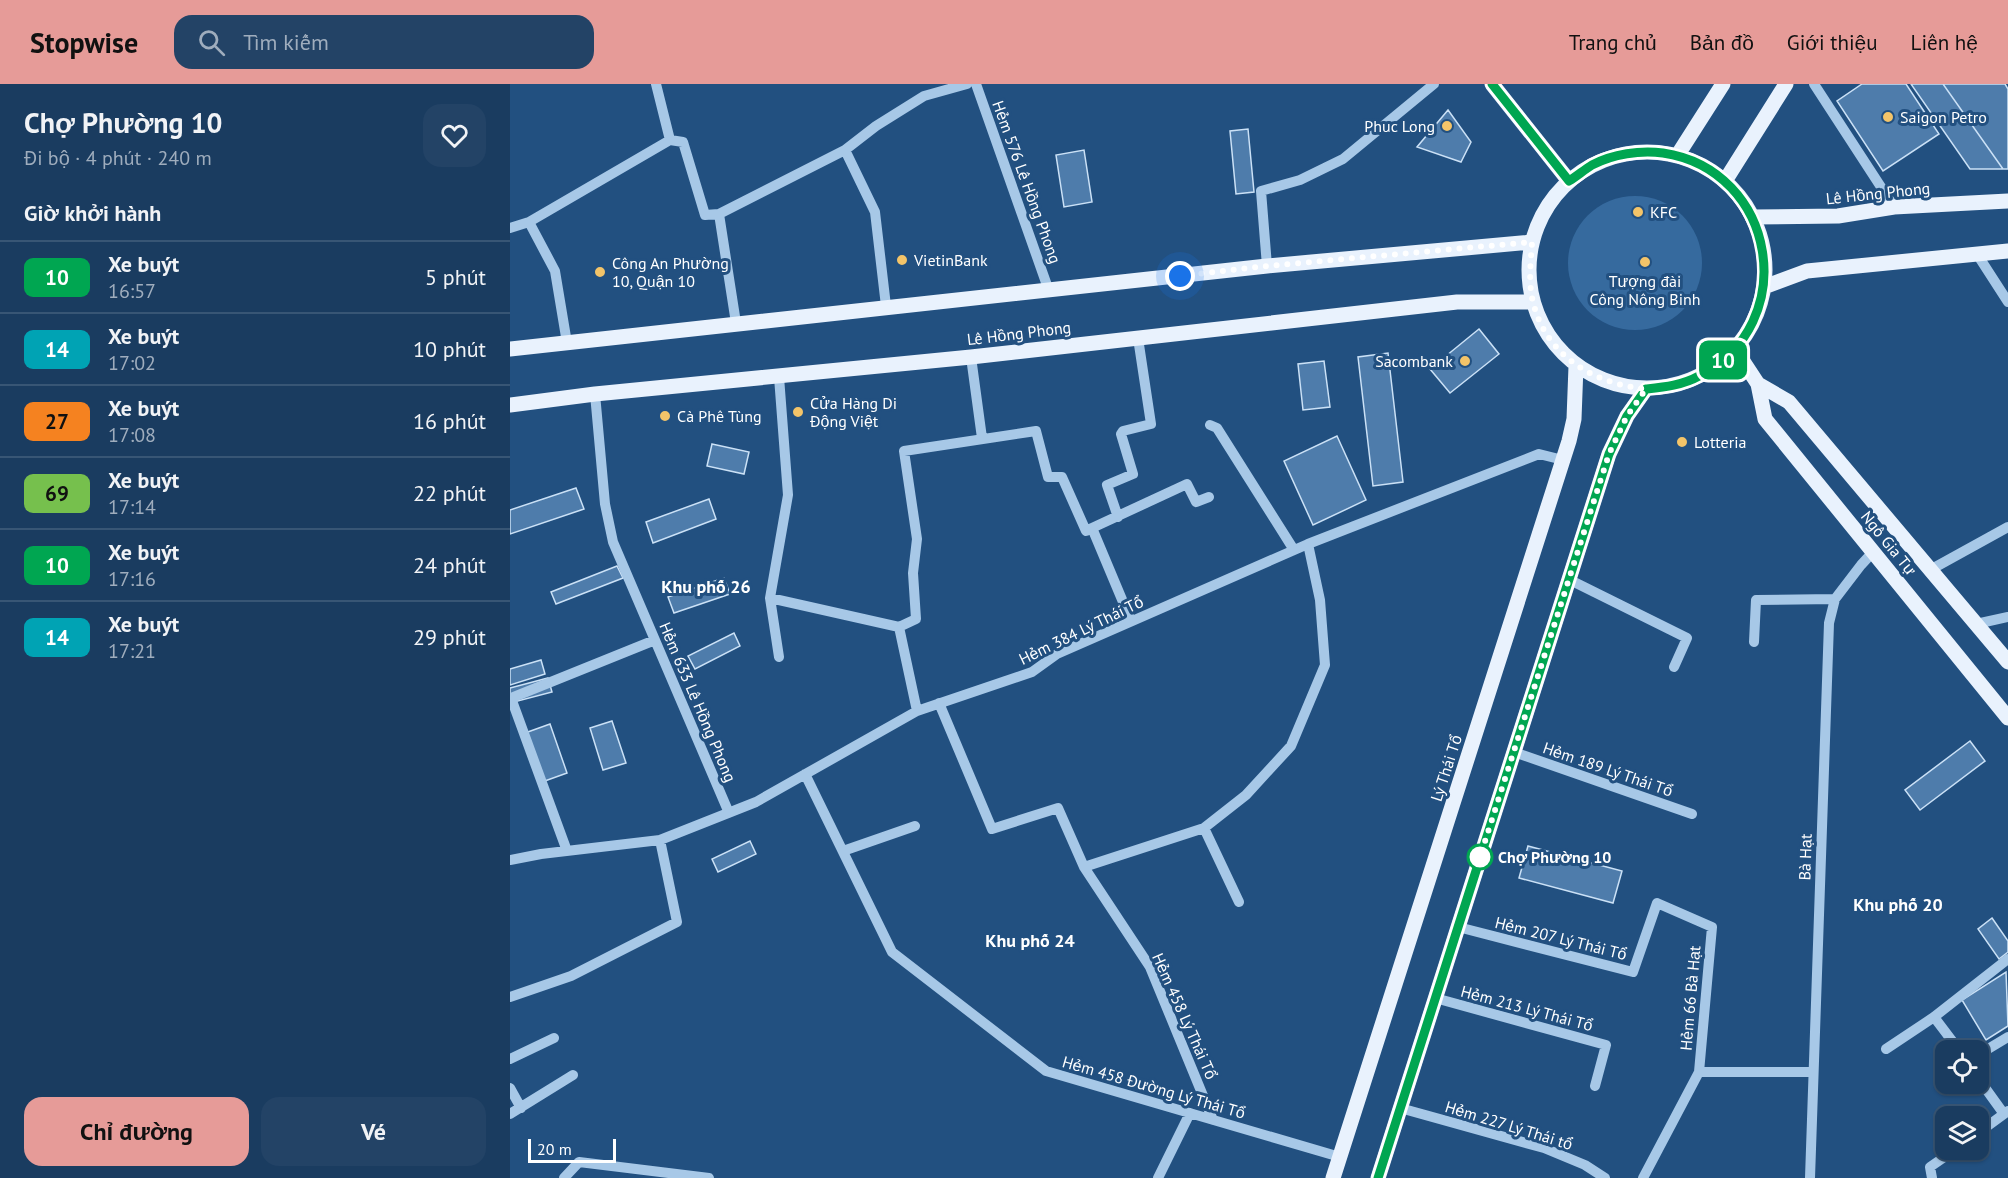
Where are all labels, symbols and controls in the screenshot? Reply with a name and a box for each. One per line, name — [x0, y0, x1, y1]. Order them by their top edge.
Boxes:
search box — [174, 15, 594, 69]
text: Stopwise — [30, 24, 138, 61]
icon: search — [195, 26, 228, 59]
text: Tìm kiếm — [243, 28, 329, 56]
text: Trang chủ — [1569, 29, 1657, 56]
text: Bản đồ — [1690, 29, 1754, 56]
text: Giới thiệu — [1787, 29, 1878, 56]
text: Liên hệ — [1911, 29, 1978, 56]
street label: Hẻm 576 Lê Hồng Phong — [988, 98, 1066, 266]
text: Chợ Phường 10 — [24, 104, 222, 141]
button: heart — [423, 104, 486, 167]
place label: Saigon Petro — [1900, 107, 1987, 127]
marker: Saigon Petro — [1881, 110, 1895, 124]
place label: Phuc Long — [1364, 116, 1435, 136]
marker: Phuc Long — [1440, 119, 1454, 133]
text: Đi bộ · 4 phút · 240 m — [24, 145, 212, 171]
street label: Lê Hồng Phong — [1825, 178, 1931, 208]
text: Giờ khởi hành — [24, 199, 161, 227]
place label: KFC — [1650, 202, 1677, 222]
marker: KFC — [1631, 205, 1645, 219]
text: Xe buýt — [108, 250, 179, 278]
place label: VietinBank — [913, 250, 988, 270]
place label: Công An Phường 10, Quận 10 — [612, 253, 729, 291]
marker: VietinBank — [895, 253, 909, 267]
marker: Tượng đài Công Nông Binh — [1638, 255, 1652, 269]
your location — [1165, 261, 1195, 291]
text: 5 phút — [425, 263, 486, 291]
text: 10 — [45, 264, 69, 291]
marker: Công An Phường 10, Quận 10 — [593, 265, 607, 279]
place label: Tượng đài Công Nông Binh — [1590, 271, 1700, 309]
text: 16:57 — [108, 278, 156, 304]
street label: Lê Hồng Phong — [966, 317, 1072, 349]
text: Xe buýt — [108, 322, 179, 350]
text: 10 phút — [413, 335, 486, 363]
text: 14 — [45, 336, 69, 363]
line badge: 10 — [1696, 340, 1750, 380]
text: 10 — [1711, 347, 1735, 374]
text: 17:02 — [108, 350, 156, 376]
place label: Sacombank — [1375, 351, 1453, 371]
marker: Sacombank — [1458, 354, 1472, 368]
place label: Cửa Hàng Di Động Việt — [809, 393, 897, 431]
text: Xe buýt — [108, 394, 179, 422]
marker: Cửa Hàng Di Động Việt — [791, 405, 805, 419]
place label: Cà Phê Tùng — [677, 406, 762, 426]
text: 16 phút — [413, 407, 486, 435]
text: 27 — [45, 408, 69, 435]
marker: Cà Phê Tùng — [658, 409, 672, 423]
text: 17:08 — [108, 422, 156, 448]
place label: Lotteria — [1694, 432, 1746, 452]
marker: Lotteria — [1675, 435, 1689, 449]
text: Xe buýt — [108, 466, 179, 494]
text: 22 phút — [413, 479, 486, 507]
text: 69 — [45, 480, 69, 507]
text: 17:14 — [108, 494, 156, 520]
street label: Ngô Gia Tự — [1857, 507, 1921, 580]
text: Xe buýt — [108, 538, 179, 566]
text: 24 phút — [413, 551, 486, 579]
text: 10 — [45, 552, 69, 579]
text: 17:16 — [108, 566, 156, 592]
district label: Khu phố 26 — [661, 575, 751, 598]
street label: Hẻm 384 Lý Thái Tổ — [1015, 591, 1147, 669]
text: Xe buýt — [108, 610, 179, 638]
street label: Hẻm 633 Lê Hồng Phong — [655, 619, 741, 785]
text: 29 phút — [413, 623, 486, 651]
text: 14 — [45, 624, 69, 651]
text: 17:21 — [108, 638, 156, 664]
street label: Lý Thái Tổ — [1426, 732, 1466, 804]
street label: Hẻm 189 Lý Thái Tổ — [1540, 737, 1676, 801]
street label: Bà Hạt — [1794, 833, 1816, 881]
marker: Chợ Phường 10 — [1467, 844, 1493, 870]
place label: Chợ Phường 10 — [1498, 847, 1611, 867]
district label: Khu phố 20 — [1853, 893, 1943, 916]
street label: Hẻm 207 Lý Thái Tổ — [1493, 912, 1629, 964]
district label: Khu phố 24 — [985, 929, 1075, 952]
street label: Hẻm 66 Bà Hạt — [1675, 944, 1705, 1051]
street label: Hẻm 458 Lý Thái Tổ — [1148, 950, 1222, 1082]
street label: Hẻm 213 Lý Thái Tổ — [1459, 981, 1595, 1035]
map controls — [1935, 1040, 1989, 1160]
button: locate — [1935, 1040, 1989, 1094]
street label: Hẻm 458 Đường Lý Thái Tổ — [1060, 1051, 1248, 1123]
street label: Hẻm 227 Lý Thái tổ — [1443, 1096, 1575, 1154]
button: Chỉ đường — [24, 1097, 249, 1166]
button: Vé — [261, 1097, 486, 1166]
button: layers — [1935, 1106, 1989, 1160]
scale bar — [528, 1136, 616, 1164]
text: 20 m — [537, 1139, 572, 1159]

